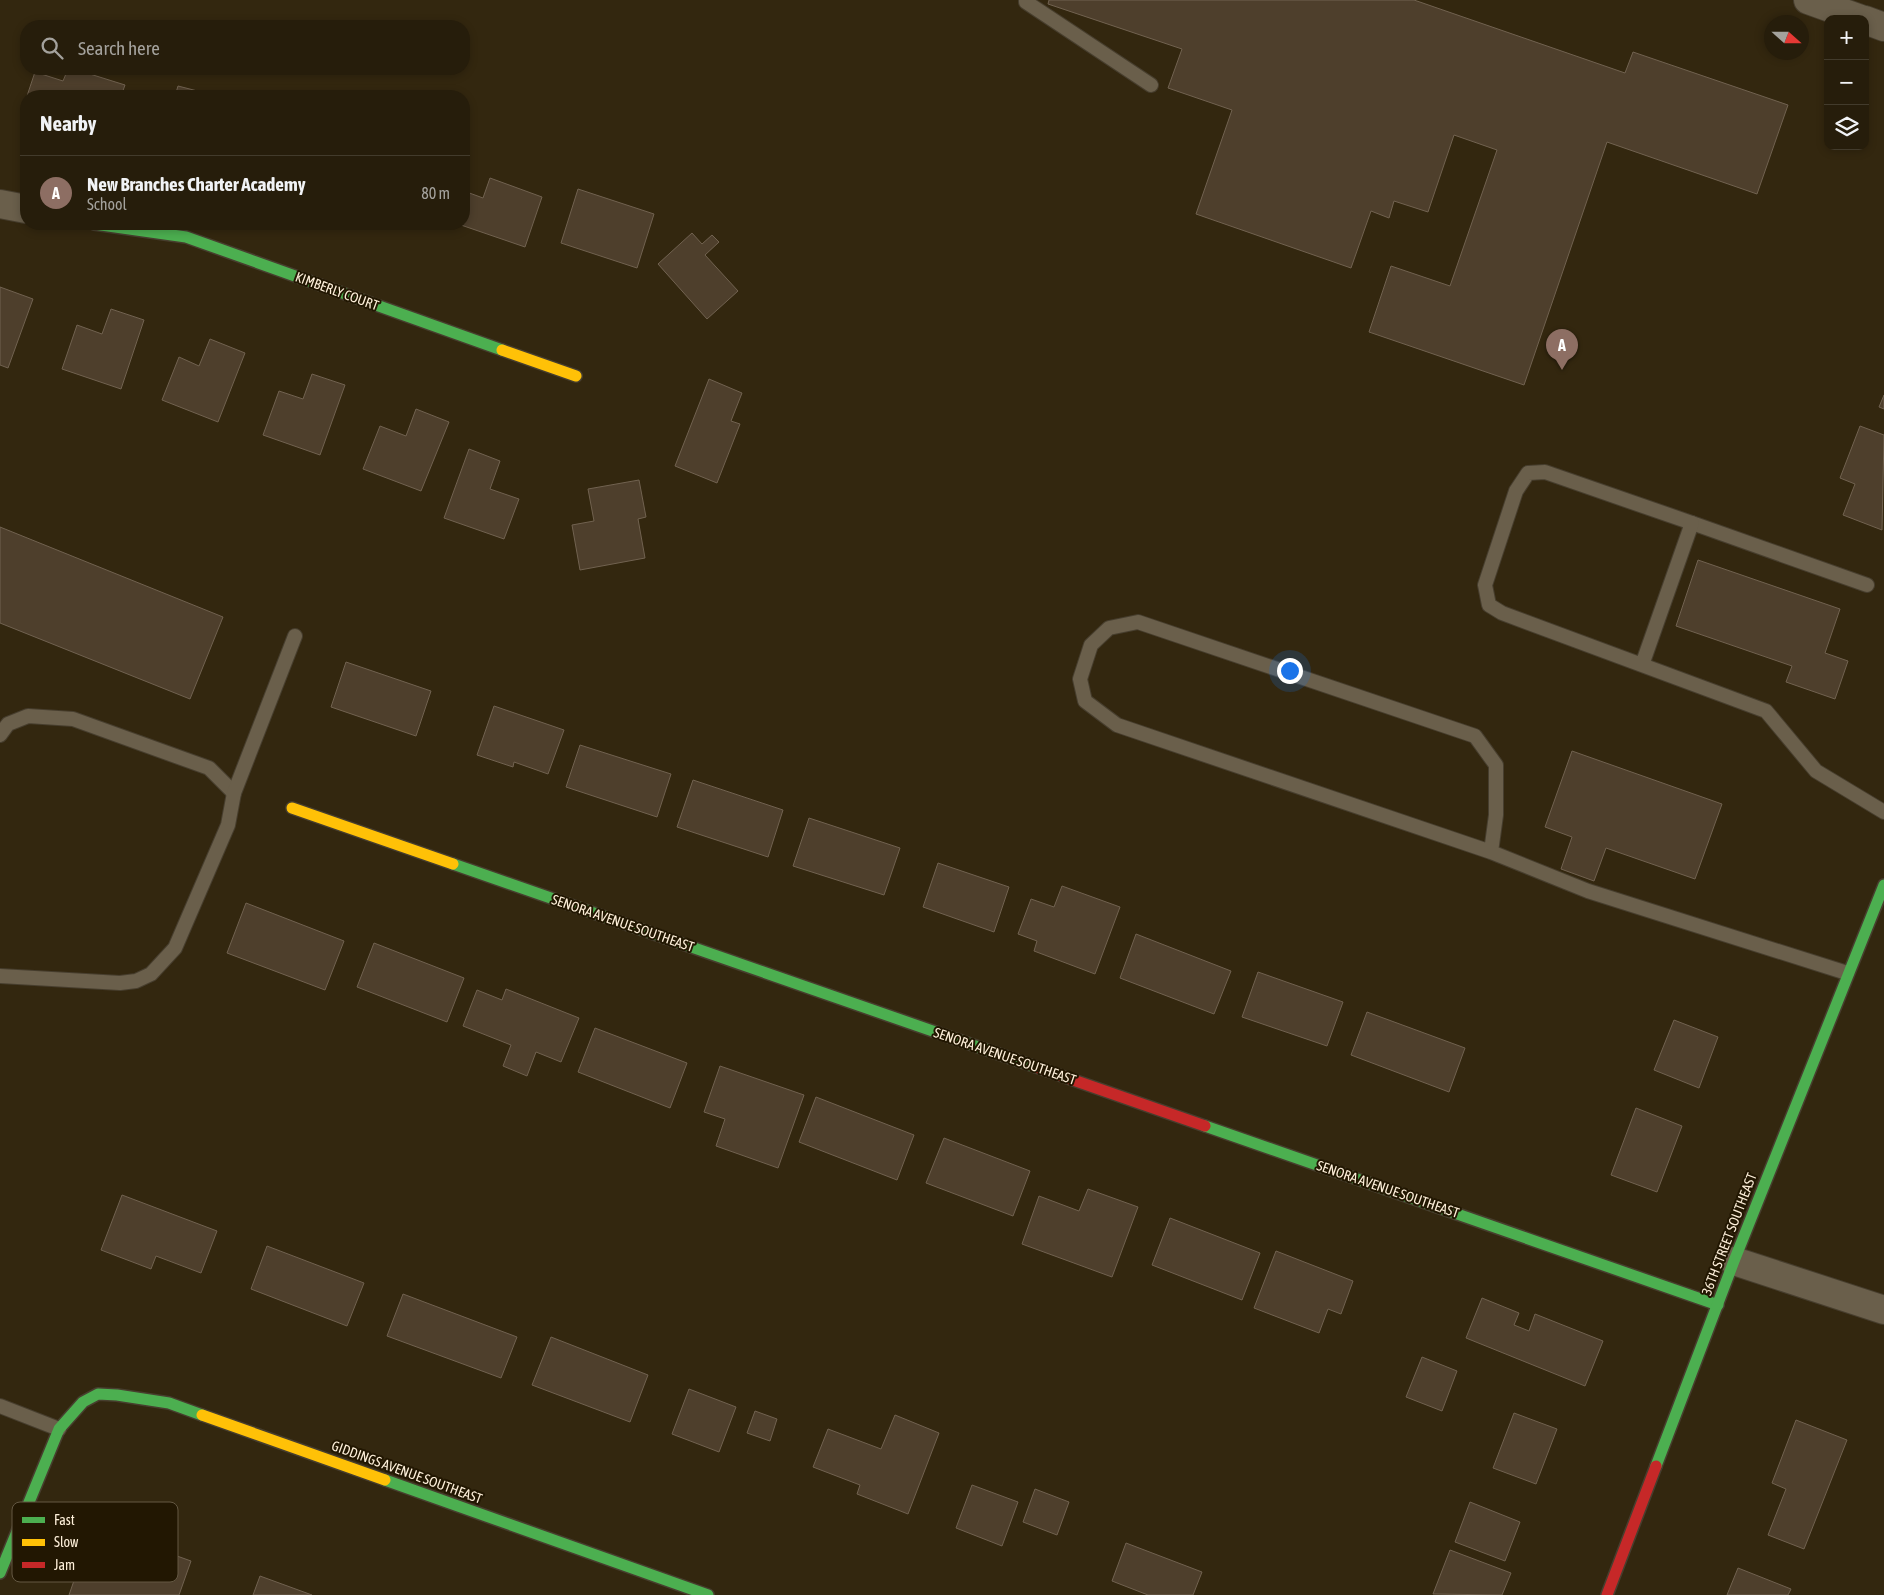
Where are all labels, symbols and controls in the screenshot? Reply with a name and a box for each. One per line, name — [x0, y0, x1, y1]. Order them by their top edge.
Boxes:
north arrow — [1764, 15, 1809, 60]
map controls — [1824, 15, 1869, 150]
button: + — [1824, 15, 1869, 60]
search box — [20, 20, 470, 75]
icon: search — [38, 34, 66, 62]
text: Search here — [78, 37, 160, 59]
button: − — [1824, 60, 1869, 105]
button: layers — [1824, 105, 1869, 150]
text: Nearby — [40, 111, 96, 135]
text: New Branches Charter Academy — [87, 173, 306, 195]
text: A — [52, 184, 60, 202]
text: 80 m — [421, 184, 450, 202]
text: School — [87, 195, 127, 213]
street label: KIMBERLY COURT — [293, 269, 381, 313]
pin: A — [1546, 329, 1578, 370]
your location — [1277, 658, 1303, 684]
street label: SENORA AVENUE SOUTHEAST — [550, 891, 696, 955]
street label: SENORA AVENUE SOUTHEAST — [932, 1024, 1078, 1088]
street label: SENORA AVENUE SOUTHEAST — [1315, 1157, 1461, 1221]
street label: 36TH STREET SOUTHEAST — [1698, 1171, 1760, 1297]
street label: GIDDINGS AVENUE SOUTHEAST — [330, 1437, 484, 1507]
legend — [12, 1502, 178, 1582]
text: Fast — [54, 1512, 75, 1528]
text: Slow — [54, 1534, 79, 1550]
text: Jam — [54, 1557, 75, 1573]

